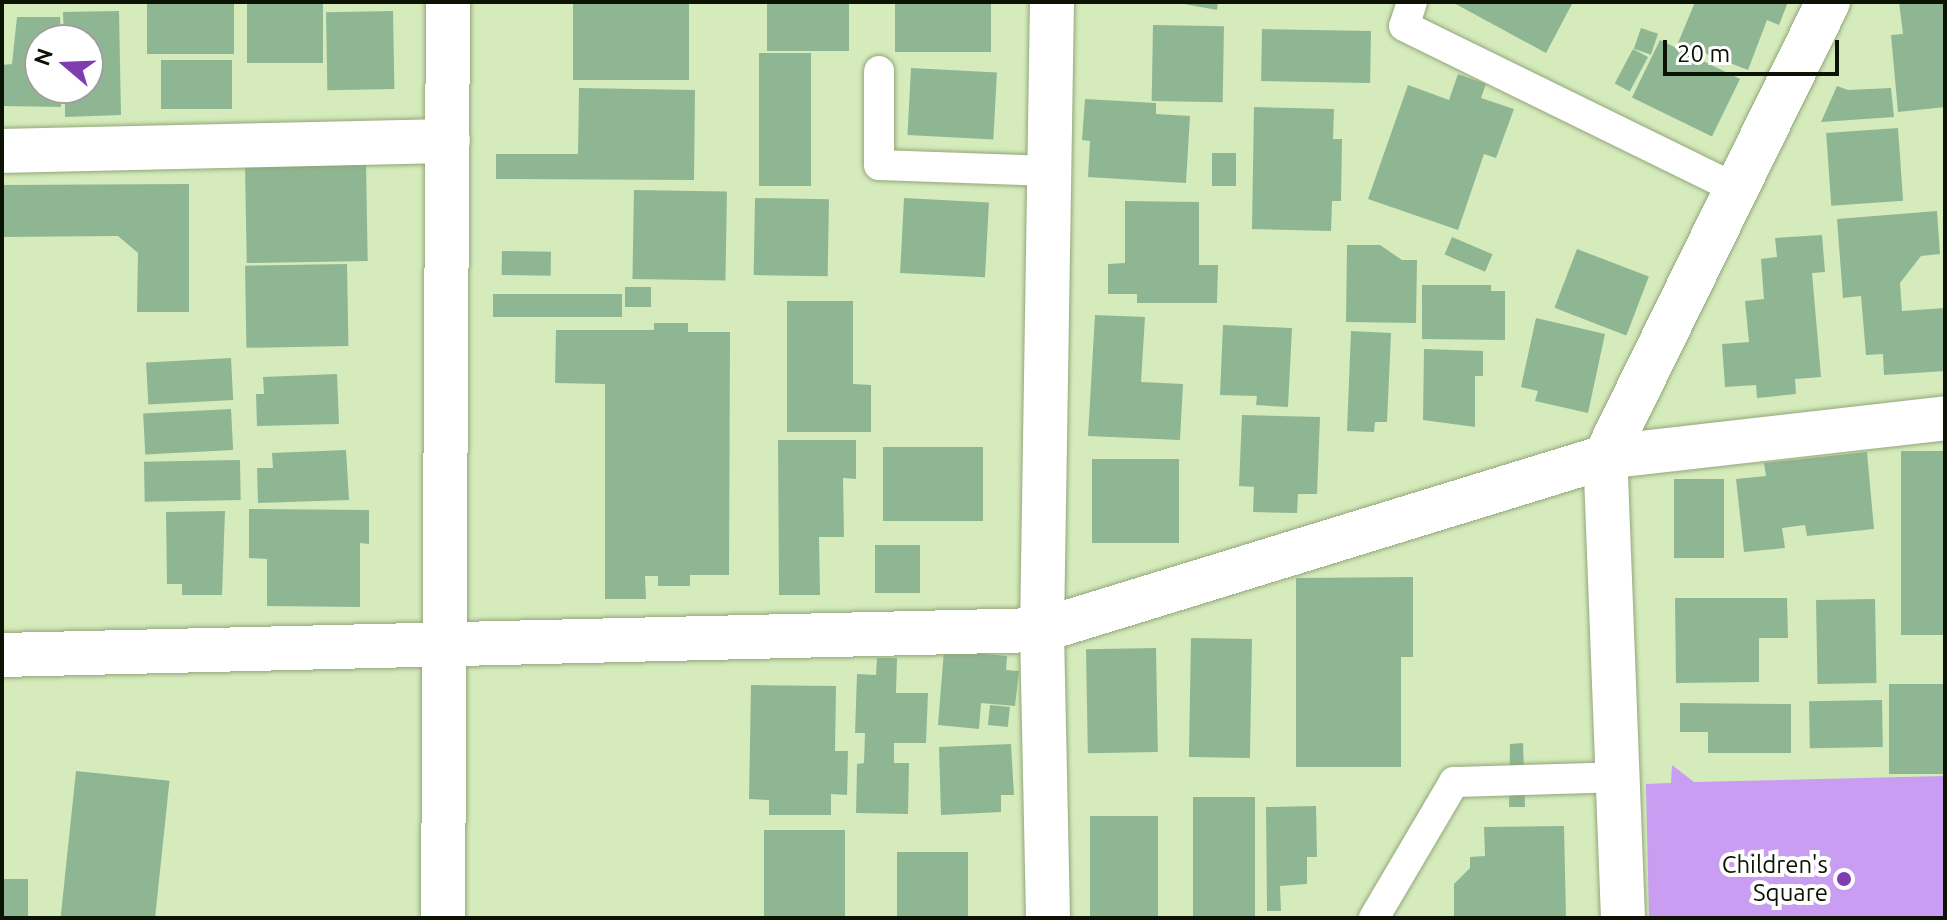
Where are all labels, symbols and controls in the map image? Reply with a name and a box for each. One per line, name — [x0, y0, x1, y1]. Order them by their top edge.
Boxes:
north arrow — [24, 24, 104, 104]
scale bar — [1667, 24, 1843, 74]
text: 20 m — [1677, 40, 1730, 67]
text: N — [28, 45, 57, 69]
place label: Children's Square — [1722, 851, 1828, 907]
marker: Children's Square — [1835, 870, 1853, 888]

